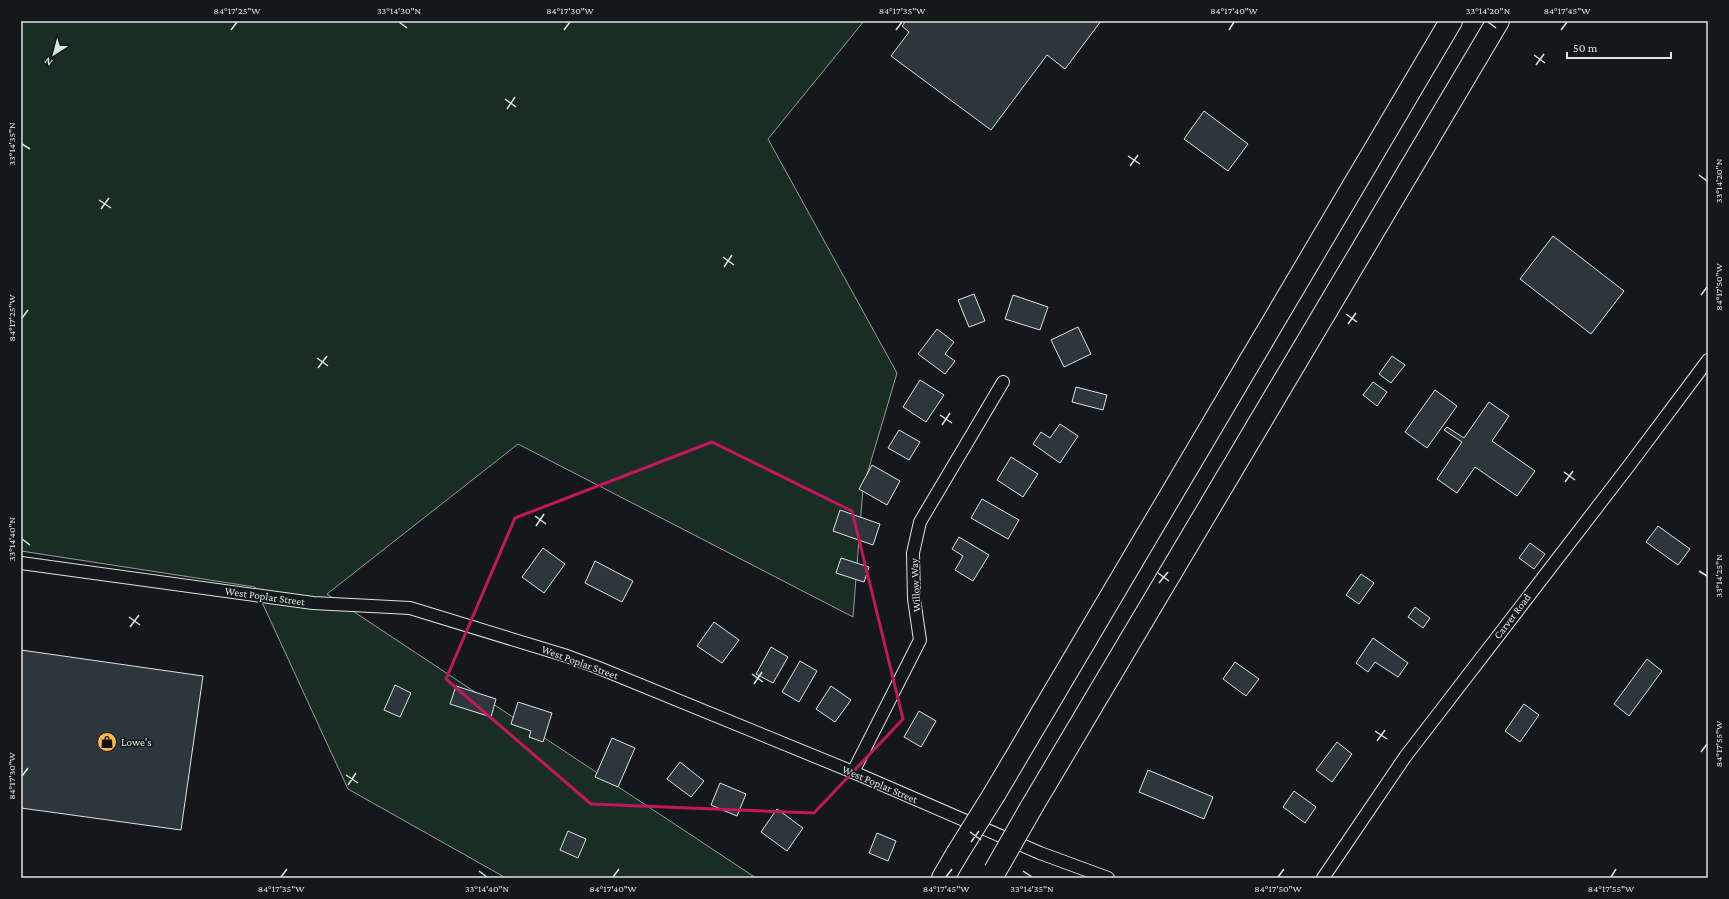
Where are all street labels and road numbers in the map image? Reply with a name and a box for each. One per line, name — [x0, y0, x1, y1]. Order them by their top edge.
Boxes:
street label: Willow Way — [908, 557, 923, 612]
street label: West Poplar Street — [224, 584, 306, 609]
street label: Carver Road — [1491, 591, 1533, 641]
street label: West Poplar Street — [540, 643, 620, 683]
street label: West Poplar Street — [840, 763, 920, 806]

